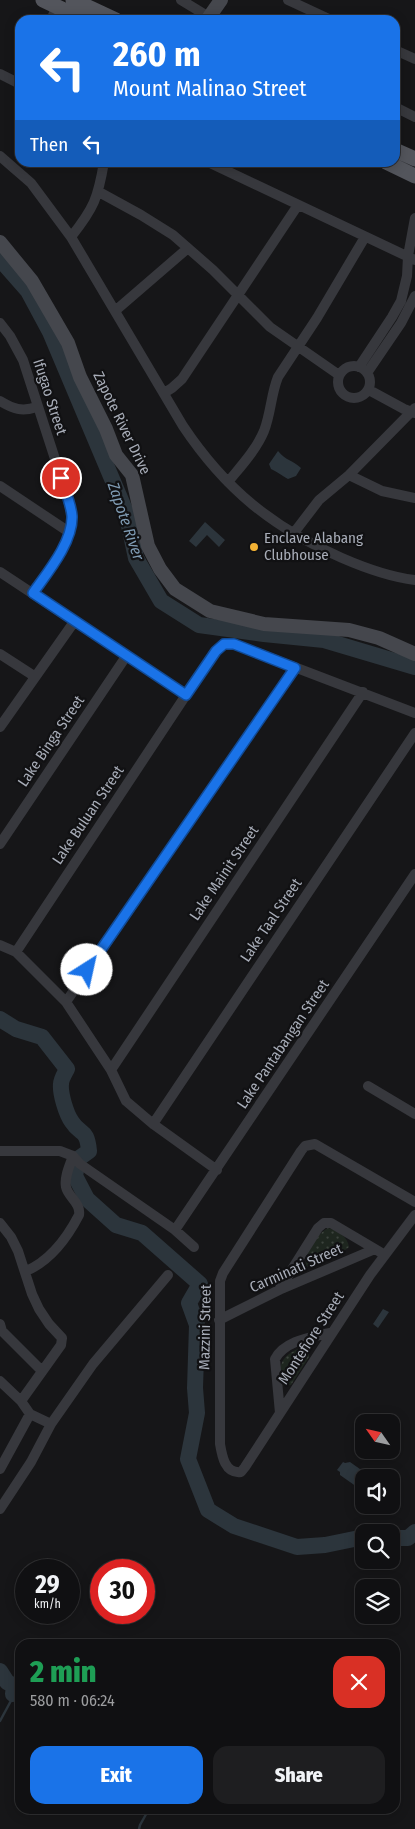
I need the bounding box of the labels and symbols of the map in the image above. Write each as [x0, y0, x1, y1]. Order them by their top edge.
street label: Ifugao Street [29, 357, 71, 437]
street label: Zapote River Drive [89, 369, 155, 477]
pin [40, 457, 82, 499]
water label: Zapote River [103, 479, 148, 563]
place label: Enclave Alabang Clubhouse [264, 529, 363, 564]
marker: Enclave Alabang Clubhouse [248, 541, 260, 553]
street label: Lake Binga Street [14, 692, 88, 790]
street label: Lake Buluan Street [48, 762, 128, 868]
street label: Lake Mainit Street [186, 822, 262, 924]
street label: Lake Taal Street [236, 875, 306, 965]
position arrow [60, 943, 112, 995]
street label: Lake Pantabangan Street [233, 976, 333, 1112]
street label: Carminati Street [247, 1239, 345, 1297]
street label: Mazzini Street [195, 1284, 215, 1370]
street label: Montefiore Street [274, 1288, 348, 1388]
north arrow [355, 1414, 400, 1459]
speed limit sign: 30 [90, 1559, 155, 1624]

